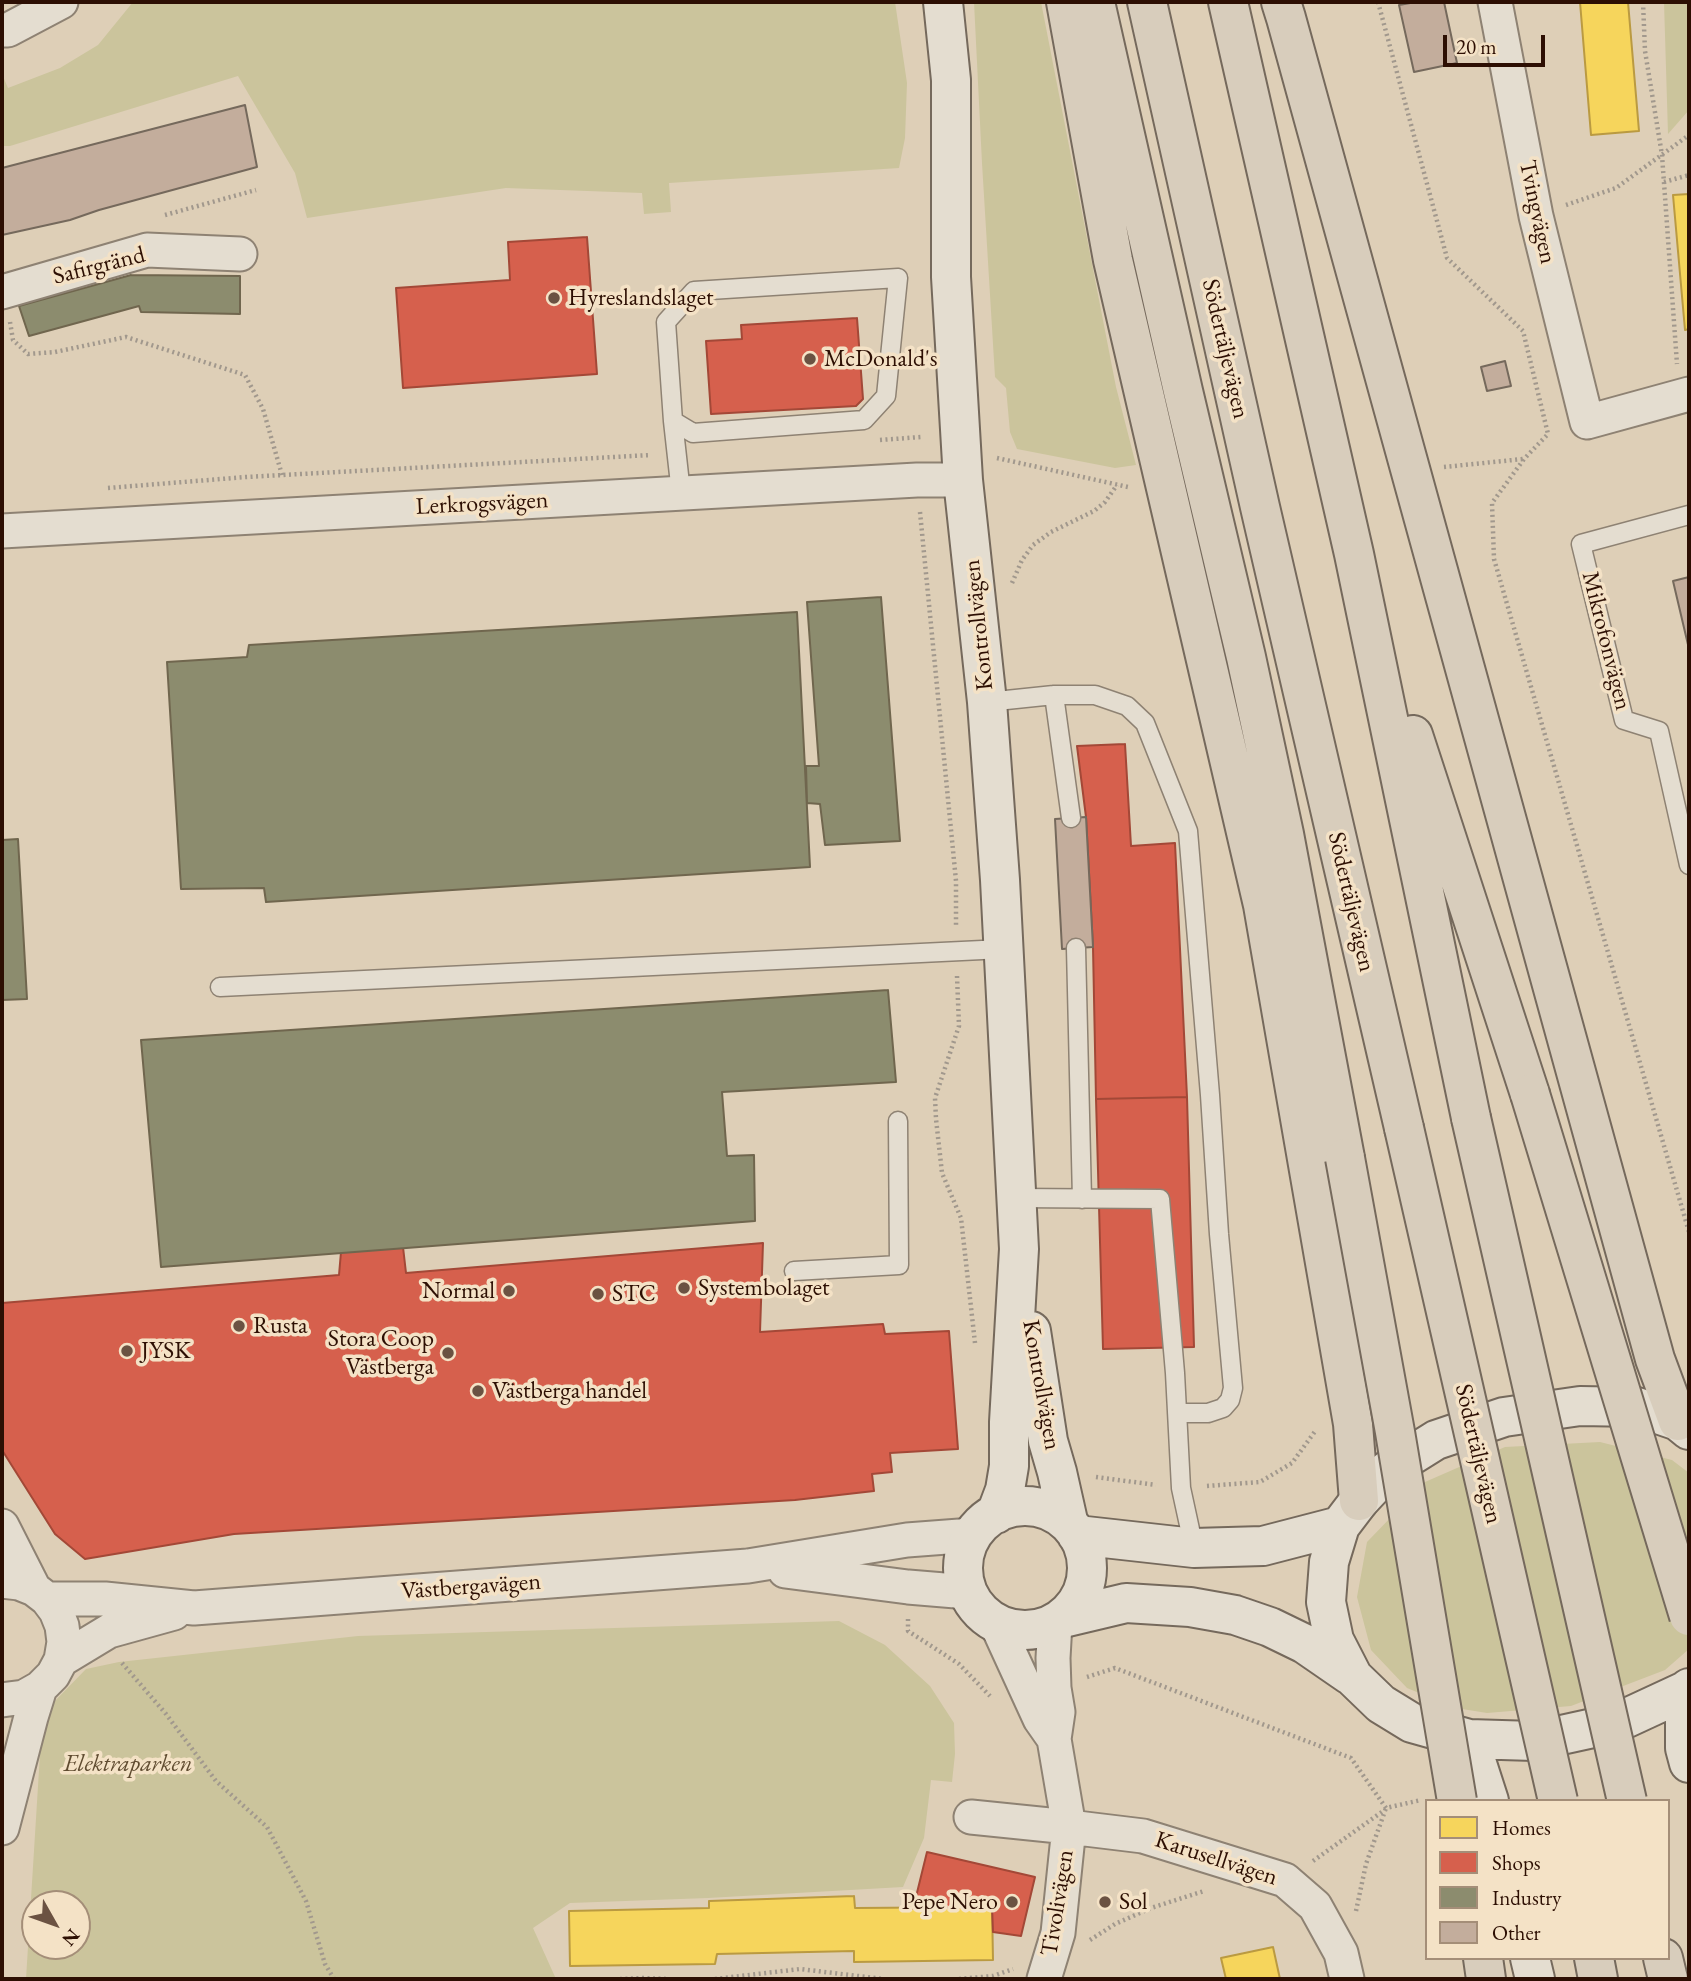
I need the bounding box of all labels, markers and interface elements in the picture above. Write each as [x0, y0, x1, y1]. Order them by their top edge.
scale bar [1446, 21, 1548, 65]
text: 20 m [1456, 33, 1497, 60]
street label: Tvingvägen [1512, 157, 1562, 267]
street label: Safirgränd [50, 241, 148, 291]
street label: Södertäljevägen [1195, 276, 1255, 422]
place label: Hyreslandslaget [568, 284, 714, 312]
marker: Hyreslandslaget [546, 290, 562, 306]
place label: McDonald's [824, 345, 938, 373]
marker: McDonald's [802, 351, 818, 367]
street label: Lerkrogsvägen [415, 486, 549, 522]
street label: Kontrollvägen [958, 558, 1000, 692]
street label: Mikrofonvägen [1575, 569, 1637, 713]
street label: Södertäljevägen [1321, 829, 1381, 975]
place label: Systembolaget [698, 1274, 830, 1302]
place label: Normal [422, 1277, 495, 1305]
place label: STC [612, 1280, 656, 1308]
marker: Systembolaget [676, 1280, 692, 1296]
marker: Normal [501, 1283, 517, 1299]
marker: STC [590, 1286, 606, 1302]
place label: Rusta [253, 1312, 308, 1340]
marker: Rusta [231, 1318, 247, 1334]
street label: Kontrollvägen [1015, 1318, 1067, 1452]
place label: Stora Coop Västberga [328, 1325, 434, 1381]
place label: JYSK [141, 1337, 191, 1365]
marker: JYSK [119, 1343, 135, 1359]
marker: Stora Coop Västberga [440, 1345, 456, 1361]
place label: Västberga handel [492, 1377, 647, 1405]
street label: Södertäljevägen [1448, 1381, 1508, 1527]
marker: Västberga handel [470, 1383, 486, 1399]
street label: Västbergavägen [400, 1568, 542, 1606]
park label: Elektraparken [64, 1750, 192, 1778]
legend [1425, 1799, 1670, 1960]
text: Homes [1492, 1814, 1551, 1841]
street label: Karusellvägen [1151, 1826, 1281, 1892]
street label: Tivolivägen [1035, 1848, 1081, 1958]
text: Shops [1492, 1849, 1541, 1876]
text: Industry [1492, 1884, 1562, 1911]
place label: Pepe Nero [902, 1888, 998, 1916]
place label: Sol [1119, 1888, 1147, 1916]
north arrow [21, 1890, 91, 1960]
marker: Pepe Nero [1004, 1894, 1020, 1910]
marker: Sol [1097, 1894, 1113, 1910]
text: Other [1492, 1919, 1541, 1946]
text: N [56, 1924, 85, 1951]

